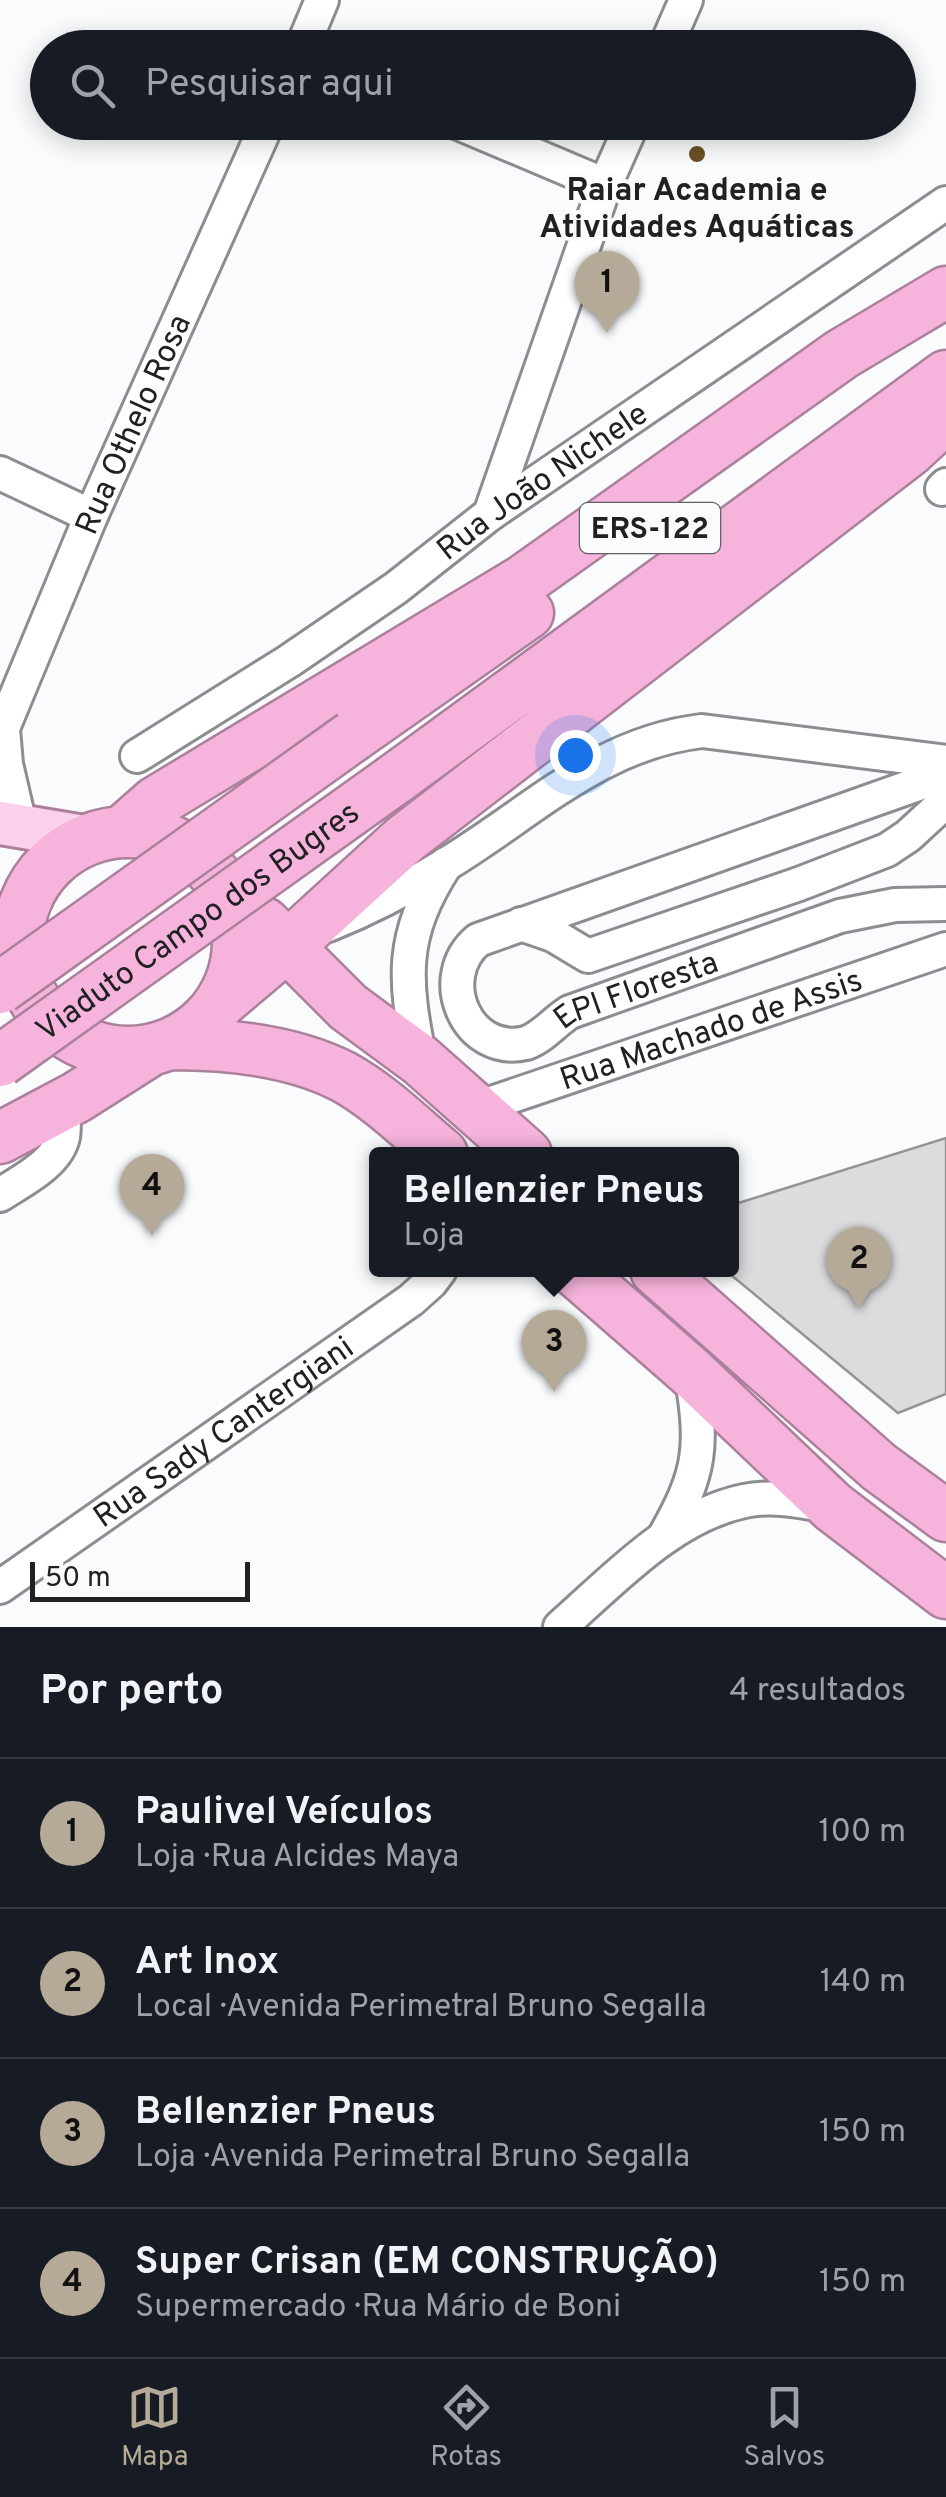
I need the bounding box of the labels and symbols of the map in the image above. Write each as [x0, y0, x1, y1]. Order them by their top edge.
marker: Raiar Academia e Atividades Aquáticas [686, 143, 708, 165]
place label: Raiar Academia e Atividades Aquáticas [540, 172, 854, 249]
pin: 1 [574, 250, 640, 333]
street label: Rua Othelo Rosa [68, 309, 202, 541]
street label: Rua João Nichele [430, 395, 657, 571]
road number: ERS-122 [580, 503, 720, 553]
your location [550, 730, 601, 781]
street label: Viaduto Campo dos Bugres [29, 794, 368, 1052]
street label: EPI Floresta [547, 944, 724, 1040]
street label: Rua Machado de Assis [555, 962, 868, 1101]
pin: 4 [120, 1154, 184, 1236]
pin: 2 [826, 1226, 892, 1309]
pin: 3 [522, 1310, 586, 1392]
street label: Rua Sady Cantergiani [87, 1329, 363, 1538]
scale bar [30, 1557, 250, 1602]

